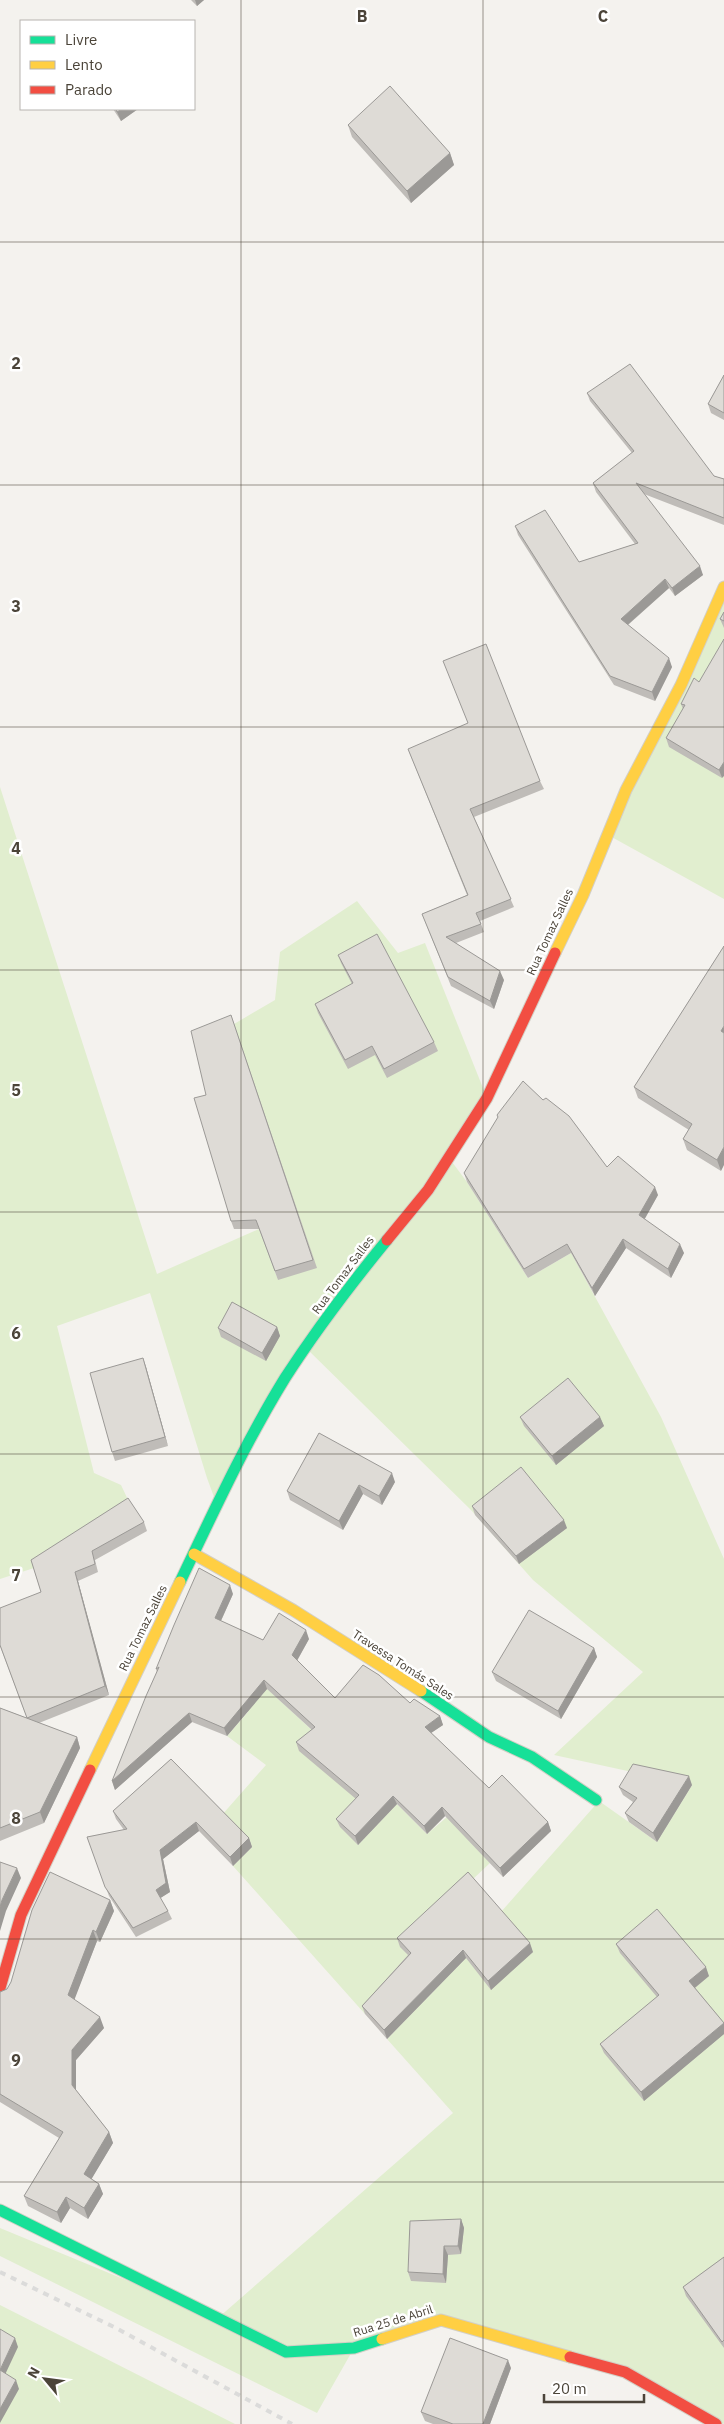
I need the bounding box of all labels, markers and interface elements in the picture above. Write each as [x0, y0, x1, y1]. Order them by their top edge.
text: B [357, 6, 368, 26]
text: C [598, 6, 608, 26]
legend [20, 20, 195, 110]
text: Livre [65, 30, 97, 49]
text: Lento [65, 55, 103, 74]
text: Parado [65, 80, 113, 99]
text: 2 [11, 353, 21, 373]
text: 3 [11, 596, 21, 616]
text: 4 [11, 838, 21, 858]
street label: Rua Tomaz Salles [523, 886, 576, 978]
text: 5 [11, 1080, 21, 1100]
street label: Rua Tomaz Salles [308, 1232, 377, 1317]
text: 6 [11, 1323, 21, 1343]
text: 7 [11, 1565, 21, 1585]
street label: Rua Tomaz Salles [115, 1582, 170, 1673]
street label: Travessa Tomás Sales [350, 1626, 457, 1703]
text: 8 [11, 1808, 21, 1828]
text: 9 [11, 2050, 21, 2070]
street label: Rua 25 de Abril [351, 2301, 435, 2340]
north arrow [20, 2354, 70, 2404]
text: N [23, 2364, 44, 2381]
scale bar [544, 2372, 644, 2404]
text: 20 m [552, 2379, 587, 2398]

